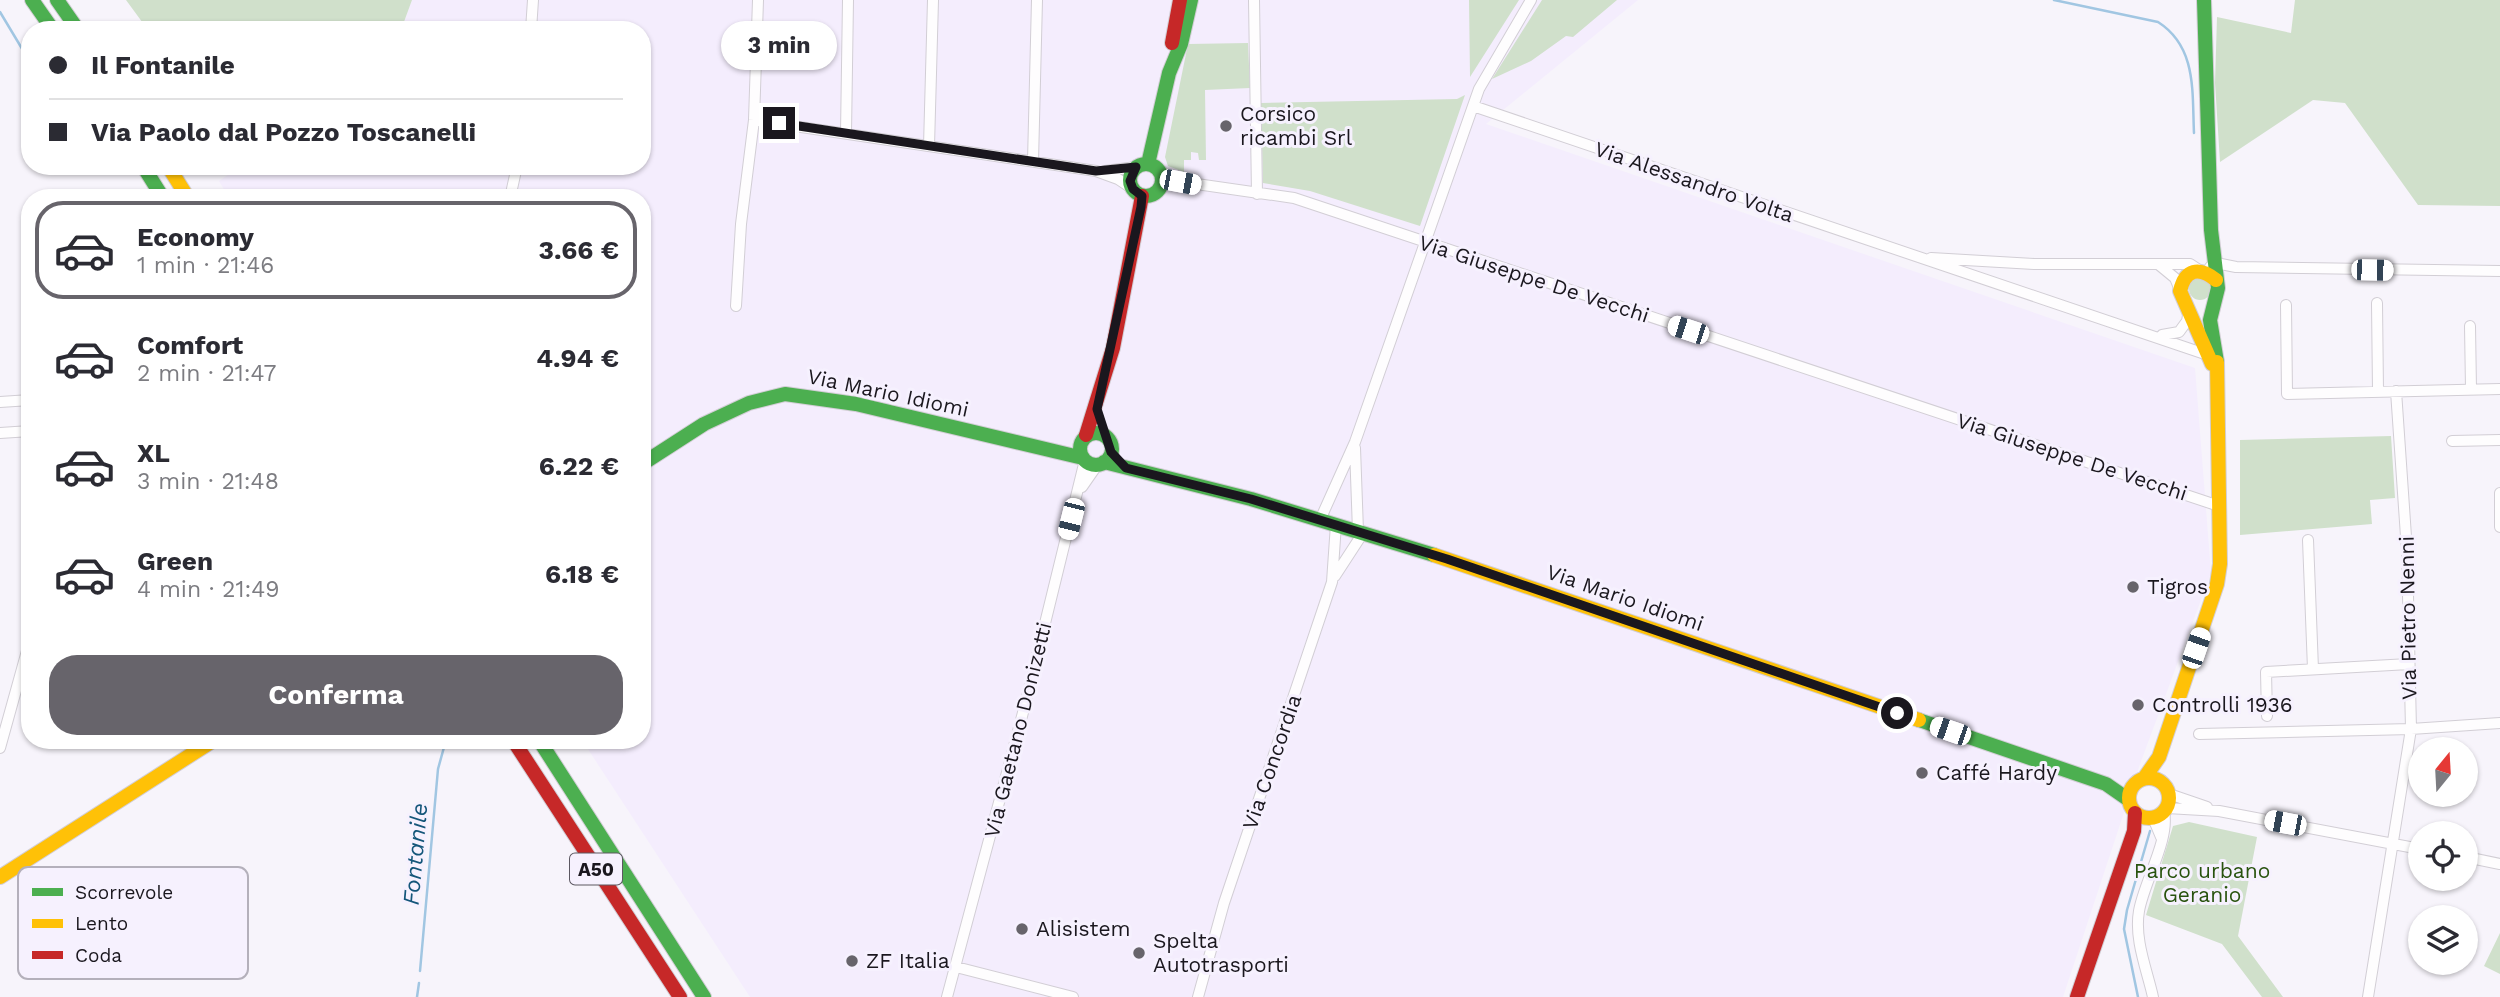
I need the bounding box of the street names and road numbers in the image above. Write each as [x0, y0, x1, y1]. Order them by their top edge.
street label: Via Alessandro Volta [1591, 136, 1797, 227]
street label: Via Giuseppe De Vecchi [1416, 229, 1653, 328]
street label: Via Mario Idiomi [805, 363, 971, 422]
street label: Via Giuseppe De Vecchi [1954, 407, 2191, 506]
street label: Via Pietro Nenni [2394, 536, 2421, 700]
street label: Via Mario Idiomi [1543, 559, 1707, 636]
street label: Via Gaetano Donizetti [979, 620, 1056, 840]
street label: Via Concordia [1237, 691, 1306, 833]
road number: A50 [570, 854, 622, 884]

